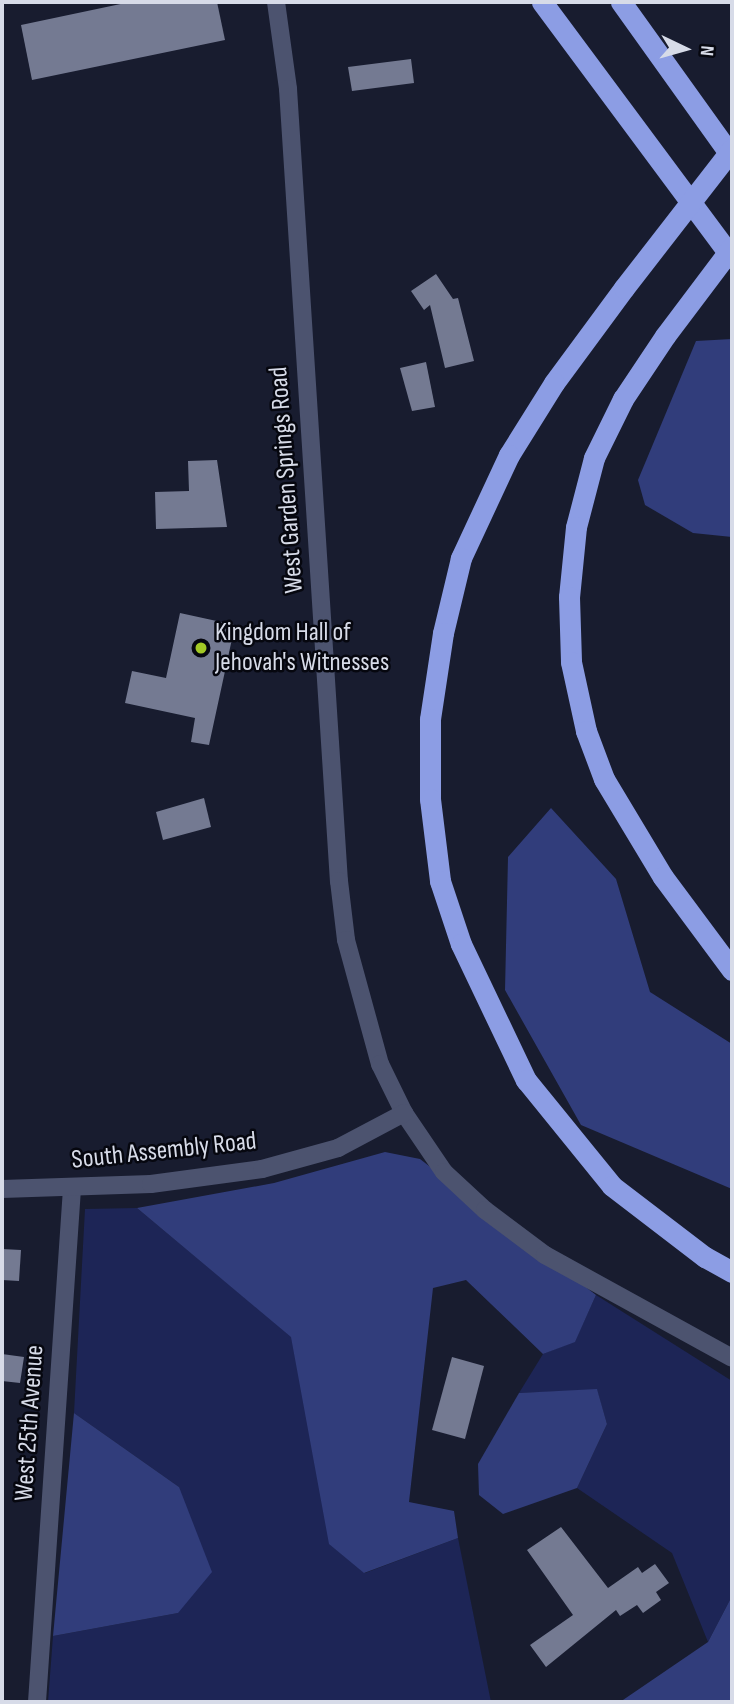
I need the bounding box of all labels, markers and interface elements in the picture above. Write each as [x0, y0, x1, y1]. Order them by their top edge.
north arrow [650, 14, 720, 84]
text: N [695, 45, 718, 57]
street label: West Garden Springs Road [264, 366, 310, 594]
place label: Kingdom Hall of Jehovah's Witnesses [215, 617, 389, 678]
marker: Kingdom Hall of Jehovah's Witnesses [193, 640, 209, 656]
street label: South Assembly Road [70, 1126, 258, 1176]
street label: West 25th Avenue [9, 1344, 51, 1502]

